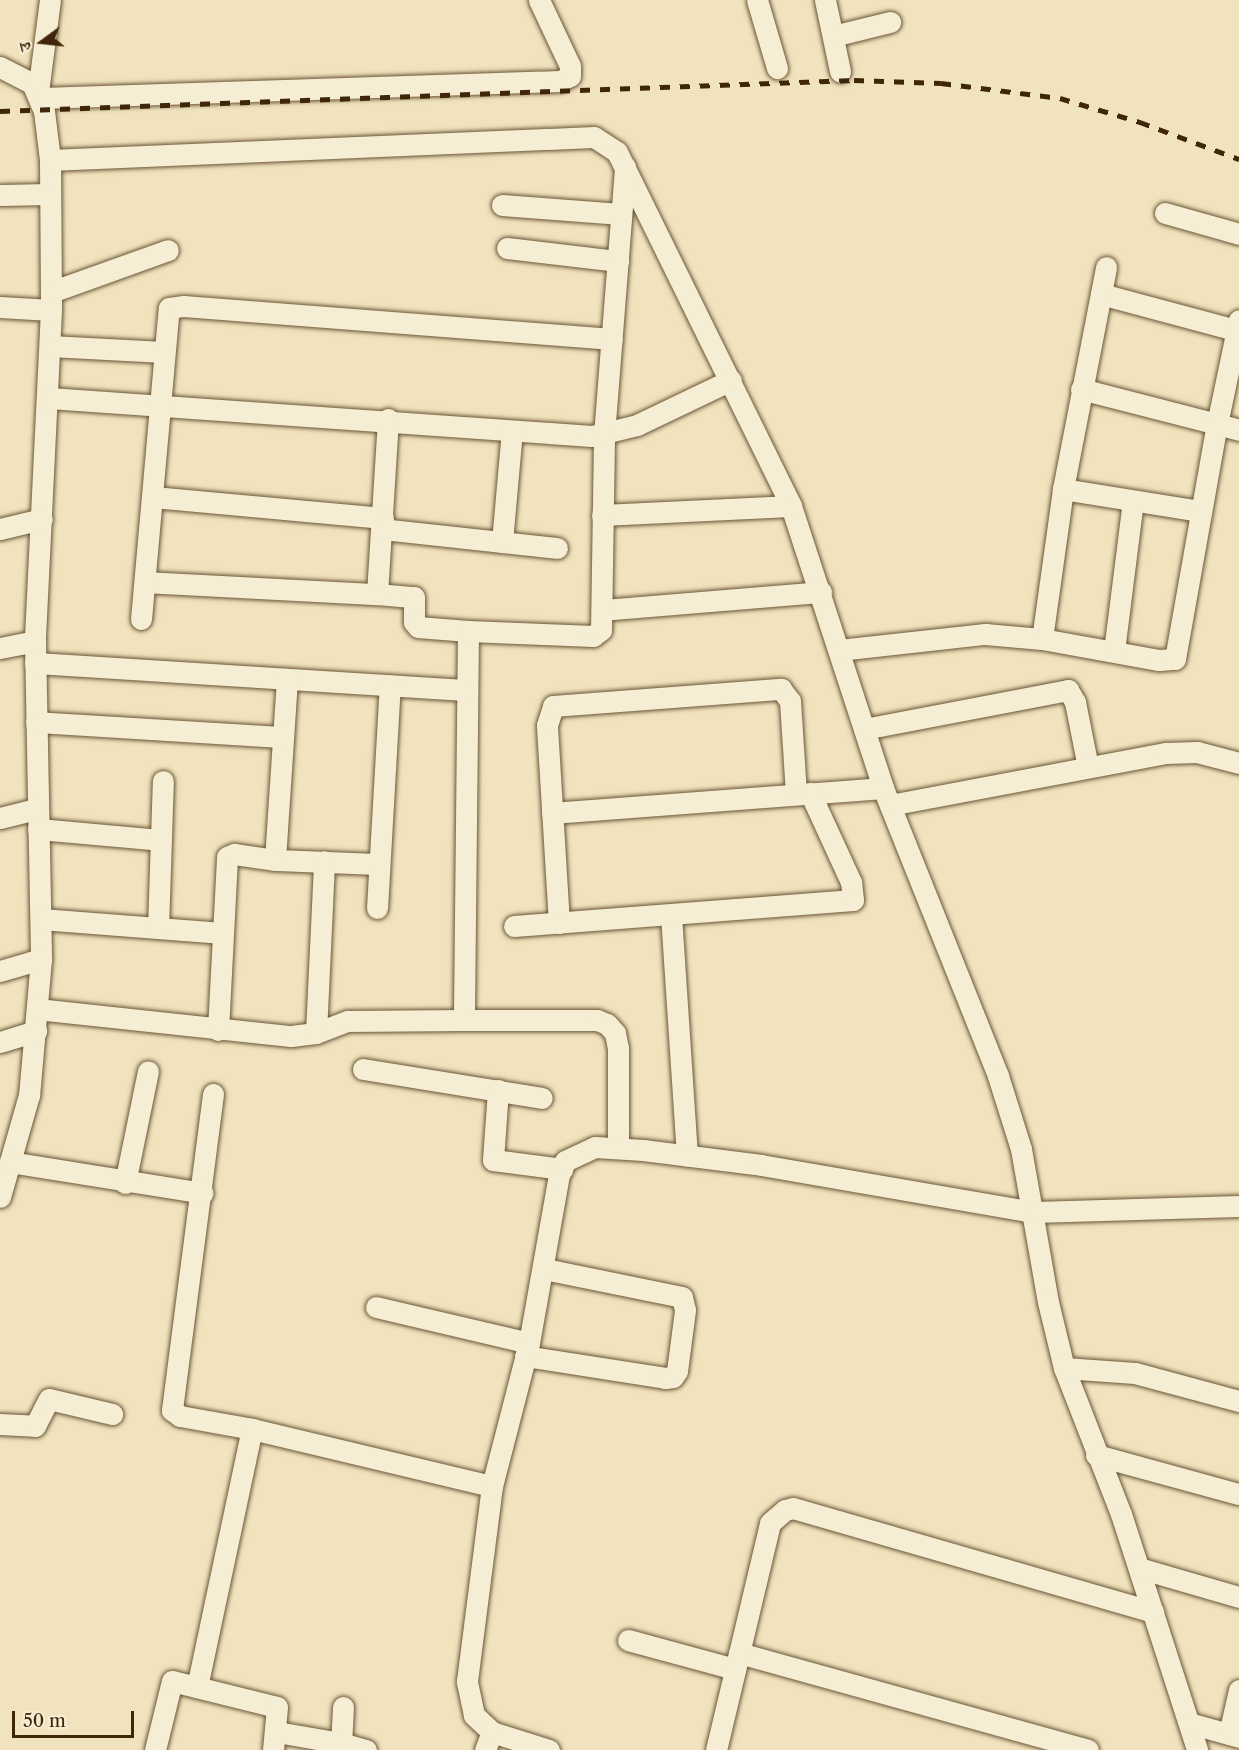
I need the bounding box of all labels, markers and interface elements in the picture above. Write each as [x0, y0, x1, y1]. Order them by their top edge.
north arrow [12, 12, 72, 72]
text: उ [14, 40, 35, 53]
scale bar [15, 1699, 136, 1737]
text: 50 m [23, 1710, 66, 1732]

